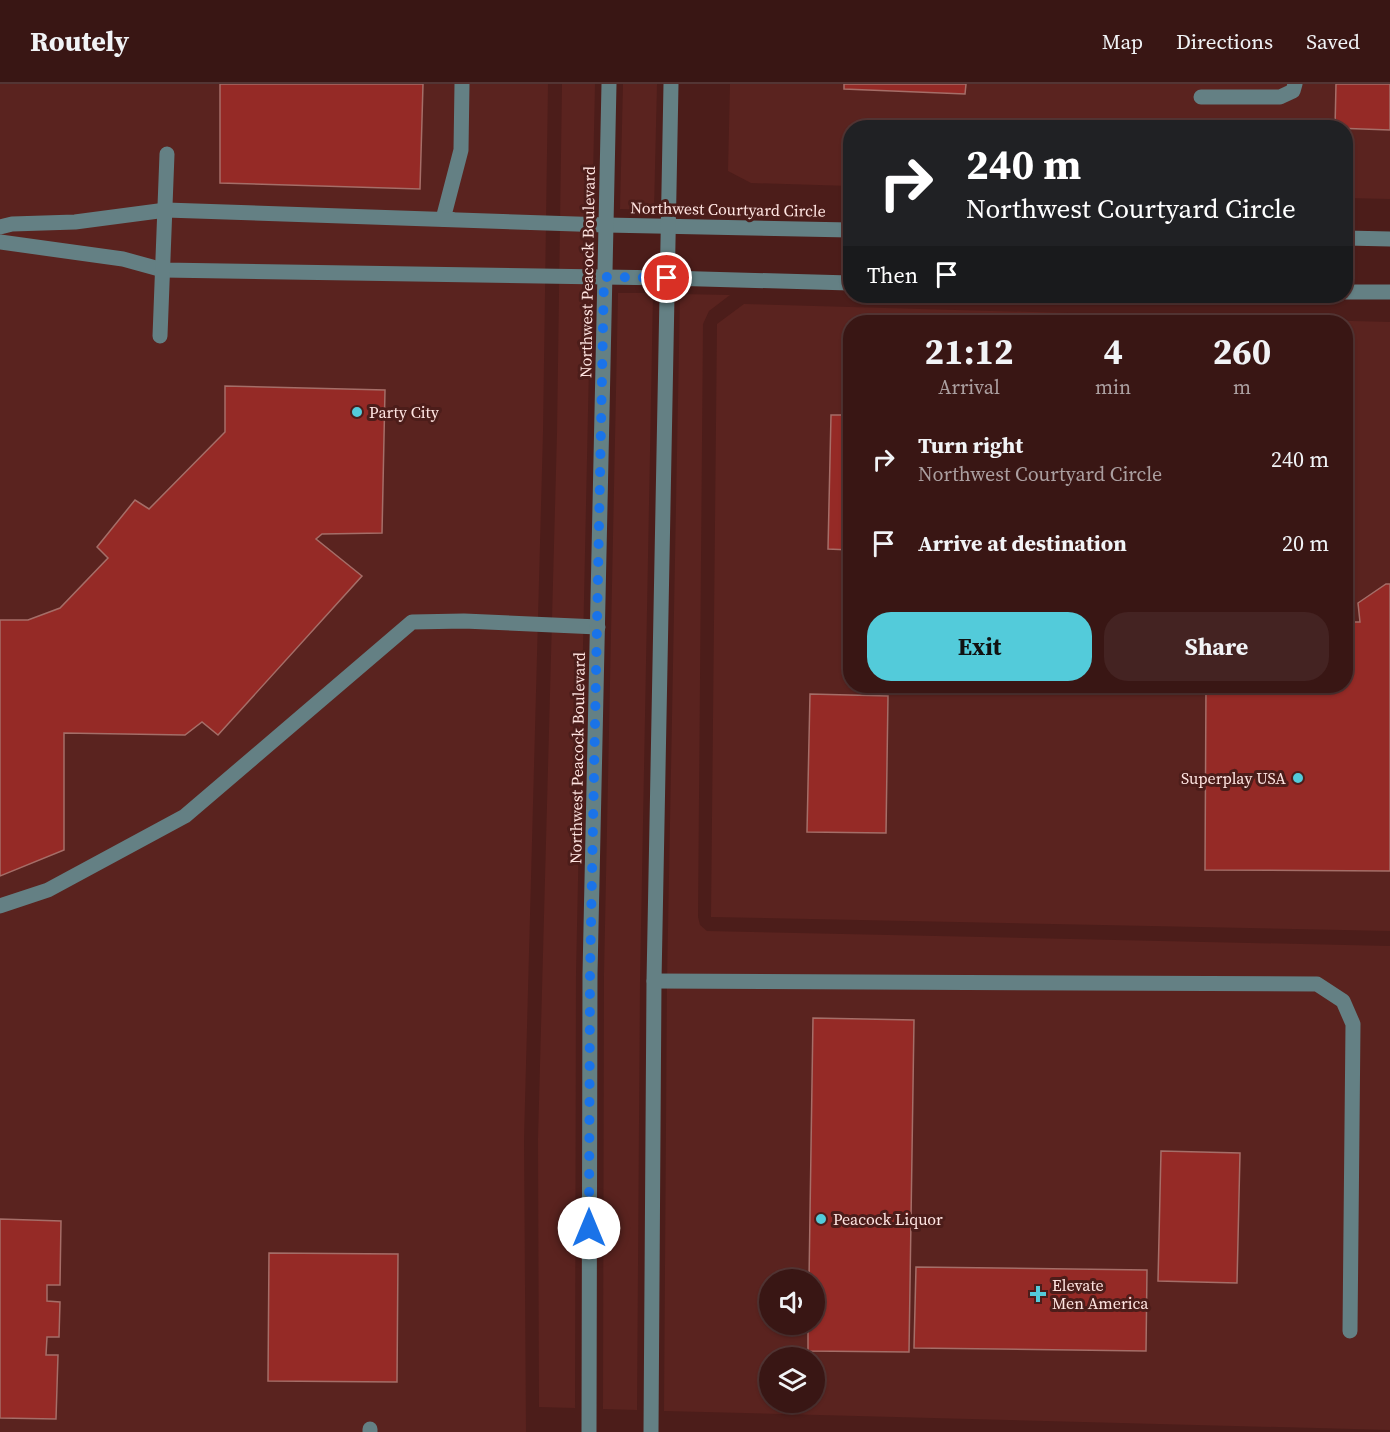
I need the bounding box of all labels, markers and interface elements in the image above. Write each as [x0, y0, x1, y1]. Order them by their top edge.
text: Routely [30, 22, 129, 60]
text: Map [1102, 27, 1143, 56]
text: Directions [1176, 27, 1273, 56]
text: Saved [1306, 27, 1360, 56]
text: 240 m [966, 135, 1081, 193]
icon: right [867, 144, 945, 222]
street label: Northwest Peacock Boulevard [574, 166, 600, 378]
text: Northwest Courtyard Circle [966, 190, 1296, 227]
street label: Northwest Courtyard Circle [630, 196, 826, 222]
pin [641, 252, 692, 303]
icon: arrive [930, 258, 963, 291]
text: Then [867, 260, 918, 290]
icon: arrive [650, 261, 683, 294]
text: 21:12 [925, 327, 1013, 376]
text: 4 [1103, 327, 1123, 376]
text: 260 [1213, 327, 1271, 376]
text: Arrival [938, 373, 1000, 401]
text: min [1095, 373, 1131, 401]
text: m [1233, 373, 1251, 401]
place label: Party City [369, 401, 440, 423]
marker: Party City [350, 405, 364, 419]
text: Turn right [918, 430, 1023, 460]
icon: right [867, 443, 900, 476]
text: 240 m [1271, 444, 1329, 474]
text: Northwest Courtyard Circle [918, 460, 1162, 488]
icon: arrive [867, 527, 900, 560]
text: Arrive at destination [918, 528, 1127, 558]
text: 20 m [1282, 528, 1329, 558]
button: Exit [867, 612, 1092, 681]
button: Share [1104, 612, 1329, 681]
street label: Northwest Peacock Boulevard [564, 652, 590, 864]
place label: Superplay USA [1181, 767, 1286, 789]
marker: Superplay USA [1291, 771, 1305, 785]
position arrow [557, 1196, 621, 1260]
place label: Peacock Liquor [833, 1208, 943, 1230]
marker: Peacock Liquor [814, 1212, 828, 1226]
map controls [759, 1269, 825, 1413]
button: sound [759, 1269, 825, 1335]
place label: Elevate Men America [1052, 1274, 1149, 1314]
marker: Elevate Men America [1029, 1285, 1047, 1303]
button: layers [759, 1347, 825, 1413]

